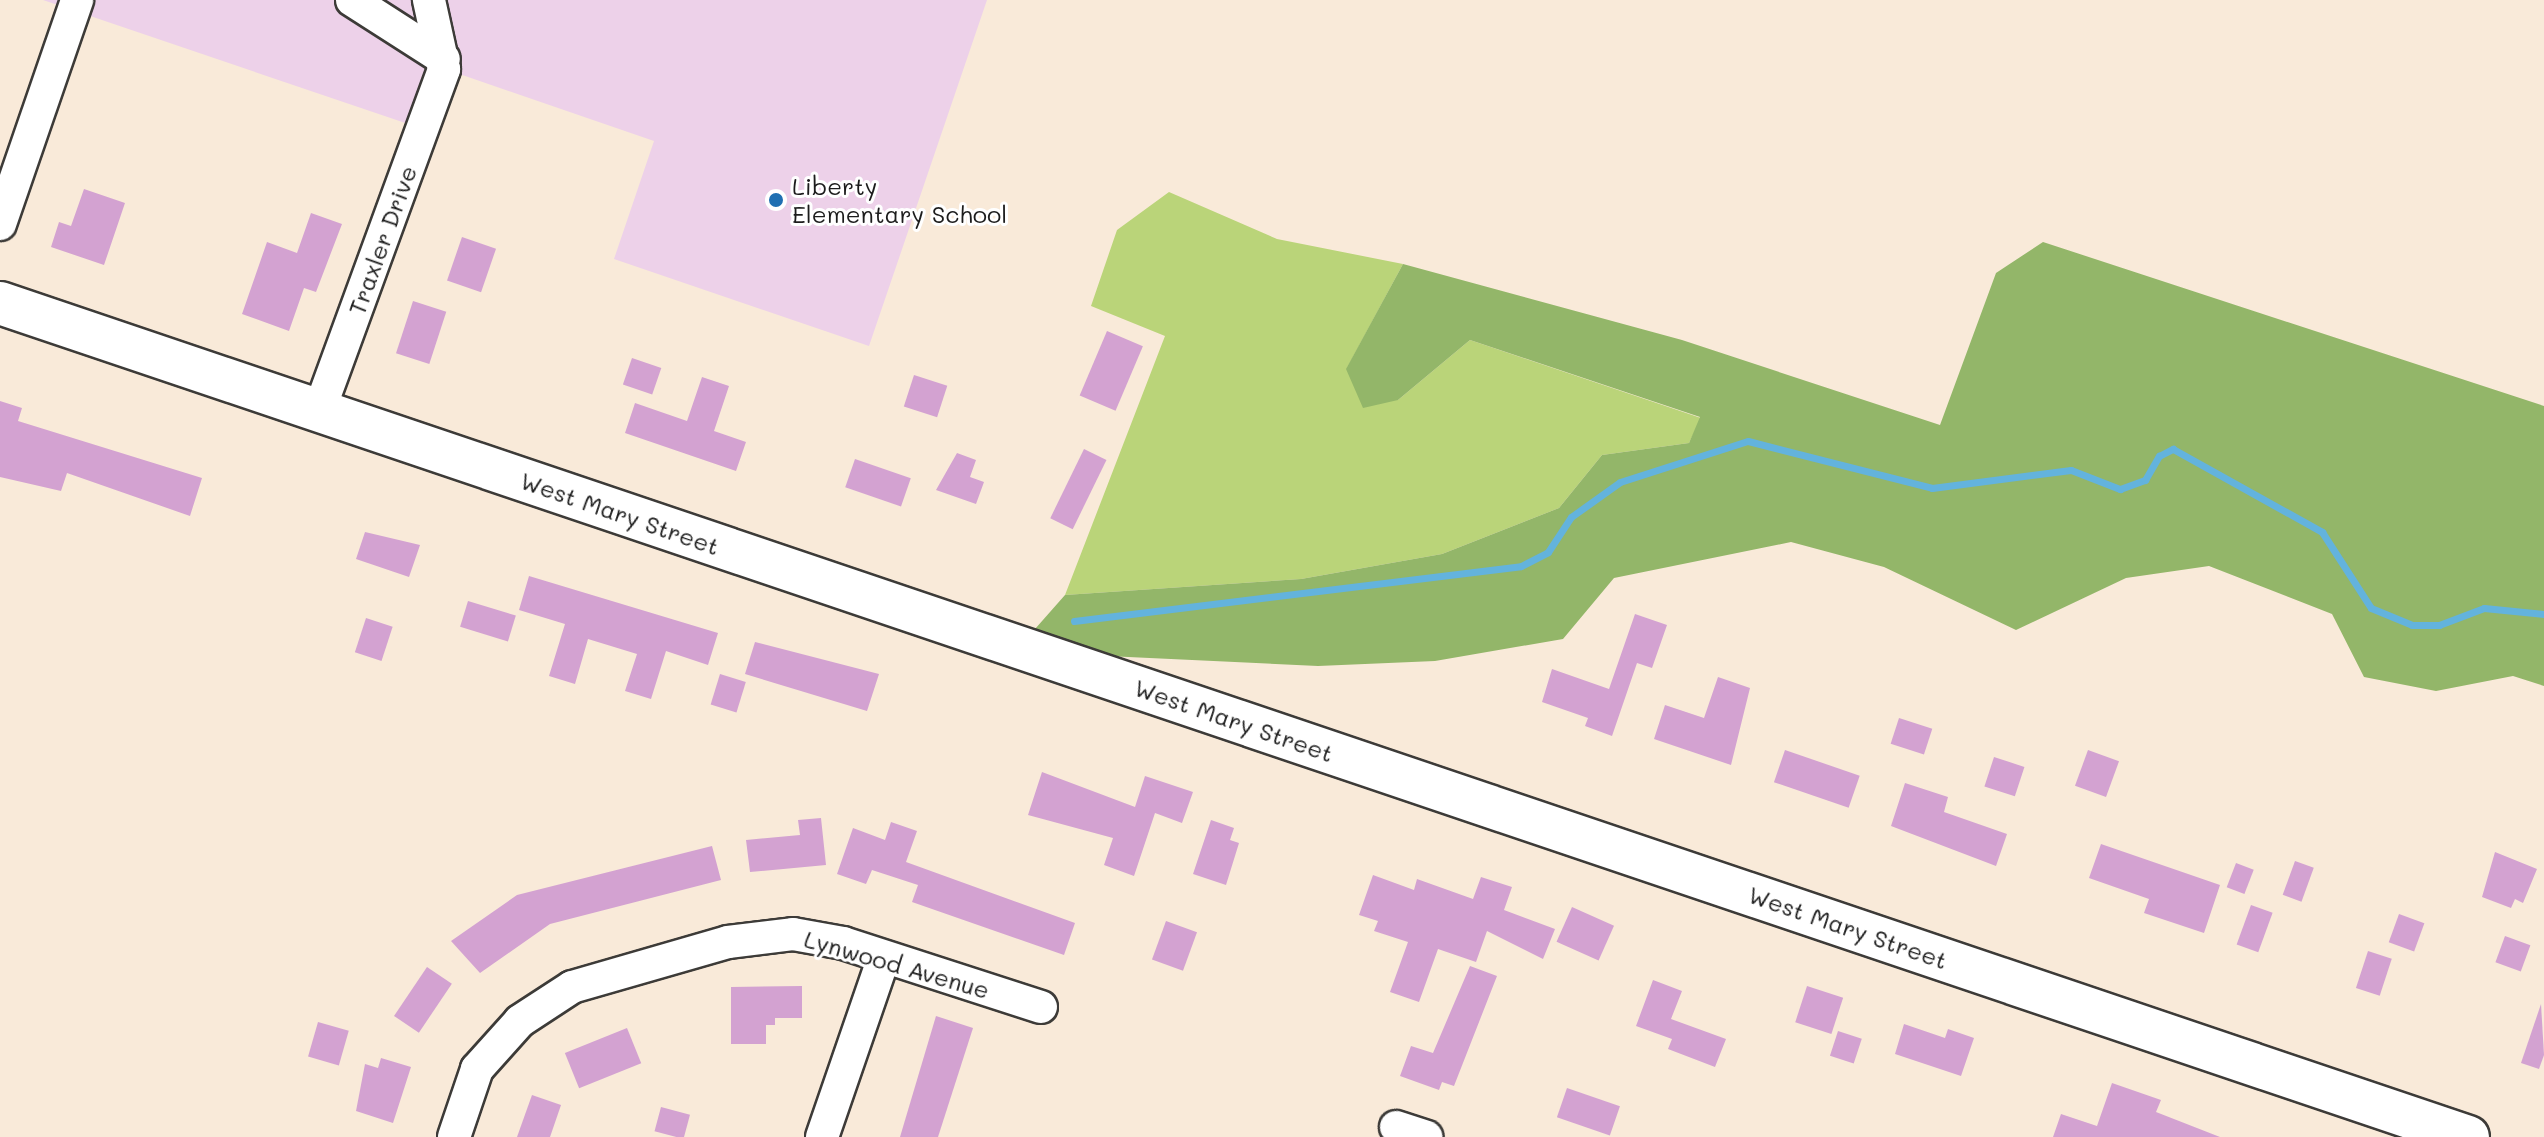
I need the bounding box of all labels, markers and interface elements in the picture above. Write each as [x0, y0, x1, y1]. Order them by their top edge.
street label: Traxler Drive [342, 161, 422, 319]
place label: Liberty Elementary School [792, 172, 1007, 228]
marker: Liberty Elementary School [767, 191, 785, 209]
street label: West Mary Street [517, 465, 723, 561]
street label: West Mary Street [1131, 672, 1337, 768]
street label: West Mary Street [1745, 879, 1951, 975]
street label: Lynwood Avenue [801, 924, 993, 1004]

